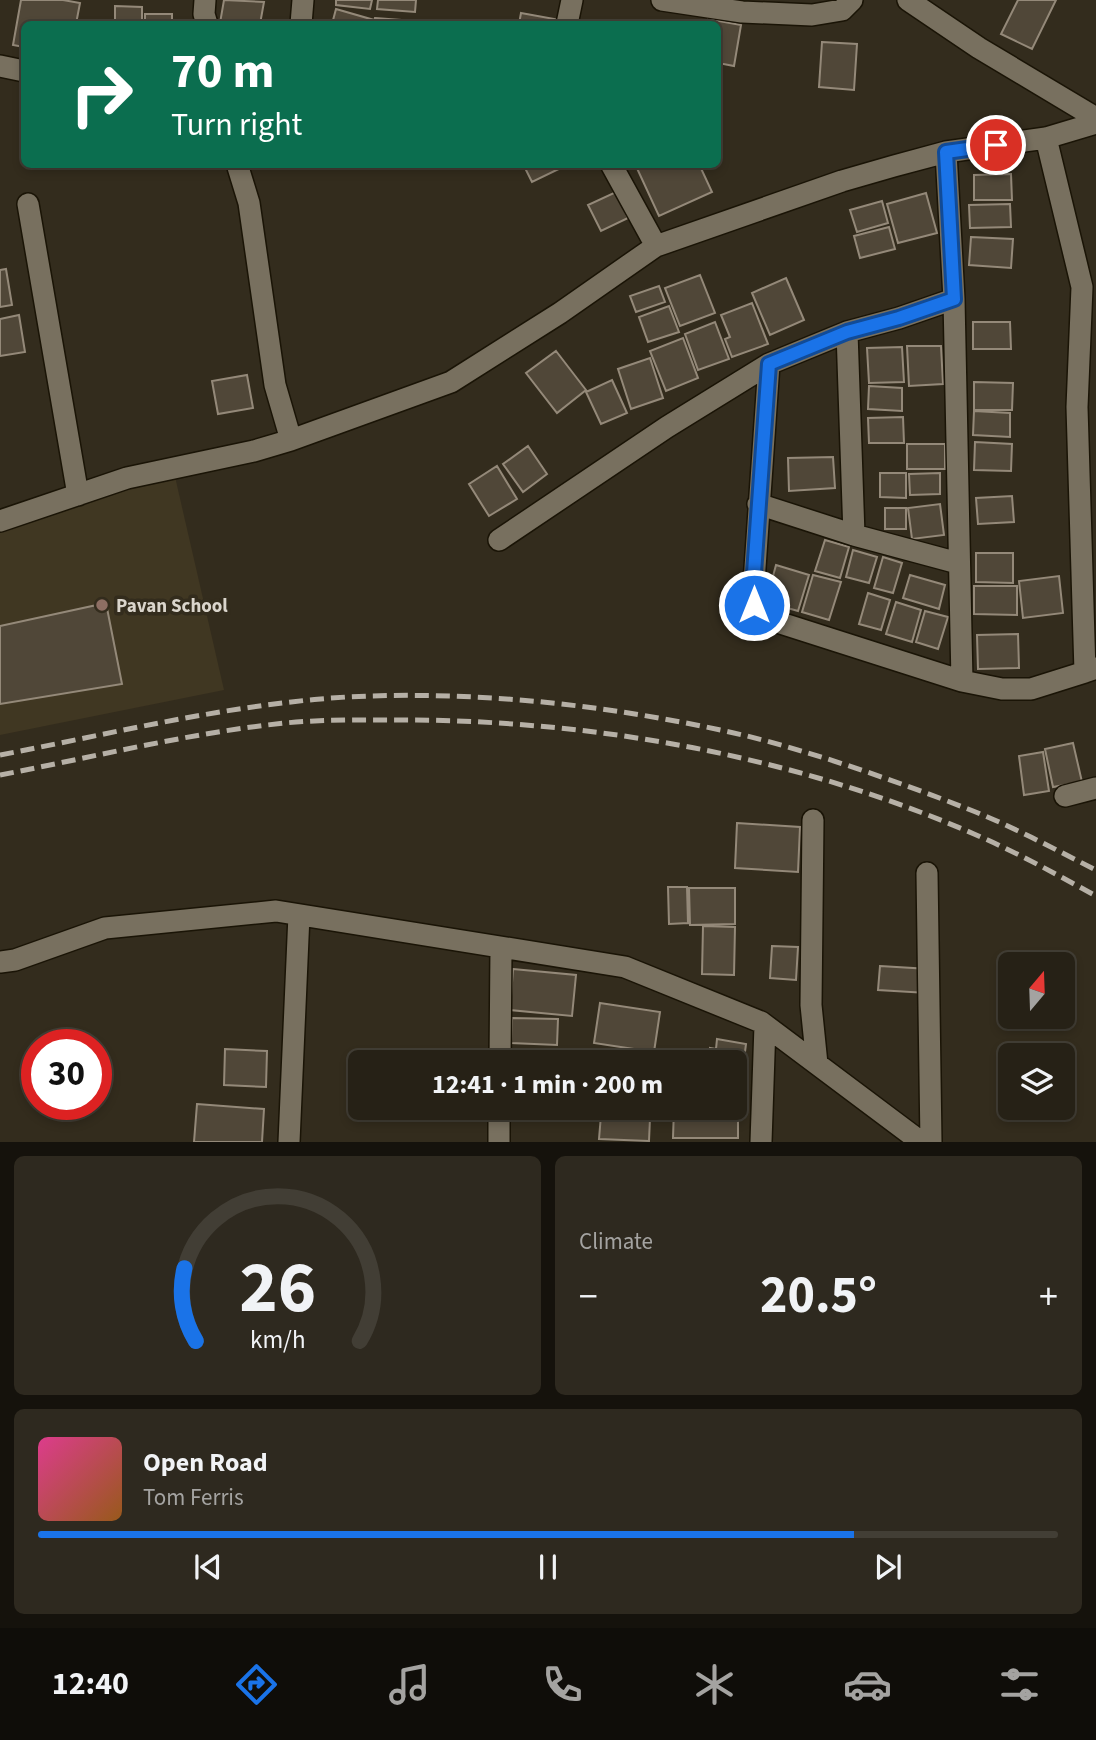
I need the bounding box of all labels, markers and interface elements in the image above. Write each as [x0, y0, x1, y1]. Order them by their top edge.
text: 70 m [171, 37, 275, 107]
icon: right [56, 49, 147, 140]
text: Turn right [171, 102, 302, 148]
pin [966, 115, 1026, 175]
icon: arrive [977, 126, 1015, 164]
position arrow [717, 568, 791, 642]
place label: Pavan School [116, 593, 228, 620]
marker: Pavan School [94, 597, 110, 613]
north arrow [998, 952, 1074, 1029]
map controls [998, 952, 1075, 1120]
speed limit sign: 30 [21, 1029, 112, 1120]
button: layers [998, 1043, 1075, 1120]
text: 12:41 · 1 min · 200 m [432, 1066, 663, 1103]
text: Climate [579, 1225, 653, 1258]
text: 26 [239, 1237, 316, 1341]
text: 20.5° [760, 1259, 877, 1333]
text: − [579, 1270, 598, 1324]
text: + [1039, 1270, 1058, 1324]
text: km/h [250, 1322, 305, 1358]
text: Open Road [143, 1444, 268, 1481]
text: Tom Ferris [143, 1481, 244, 1514]
icon: previous [189, 1548, 227, 1586]
icon: pause [529, 1548, 567, 1586]
icon: next [869, 1548, 907, 1586]
icon: directions [232, 1660, 281, 1709]
icon: music [385, 1660, 434, 1709]
icon: phone [538, 1660, 587, 1709]
icon: climate [690, 1660, 739, 1709]
icon: car [843, 1660, 892, 1709]
icon: filters [995, 1660, 1044, 1709]
text: 12:40 [52, 1661, 129, 1707]

